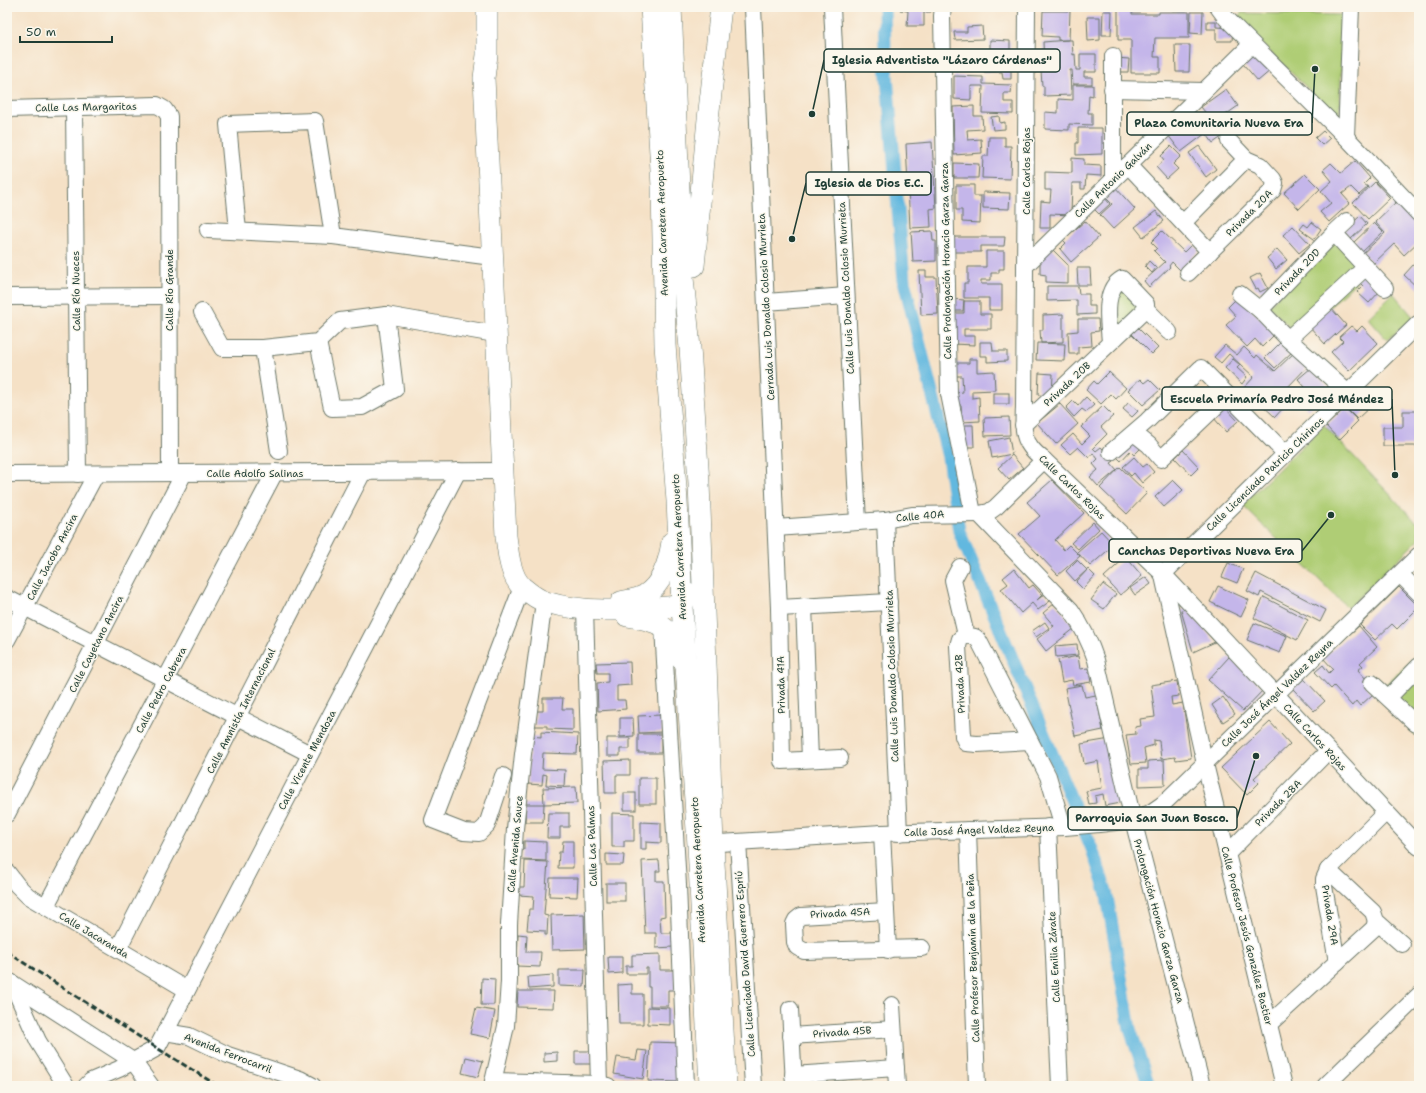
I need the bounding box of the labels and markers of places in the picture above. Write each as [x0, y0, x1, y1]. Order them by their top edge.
callout: Iglesia Adventista "Lázaro Cárdenas" [824, 49, 1060, 72]
callout: Plaza Comunitaria Nueva Era [1127, 112, 1312, 135]
callout: Iglesia de Dios E.C. [806, 172, 931, 195]
callout: Escuela Primaría Pedro José Méndez [1162, 387, 1392, 410]
callout: Canchas Deportivas Nueva Era [1109, 539, 1302, 562]
callout: Parroquia San Juan Bosco. [1068, 807, 1237, 830]

